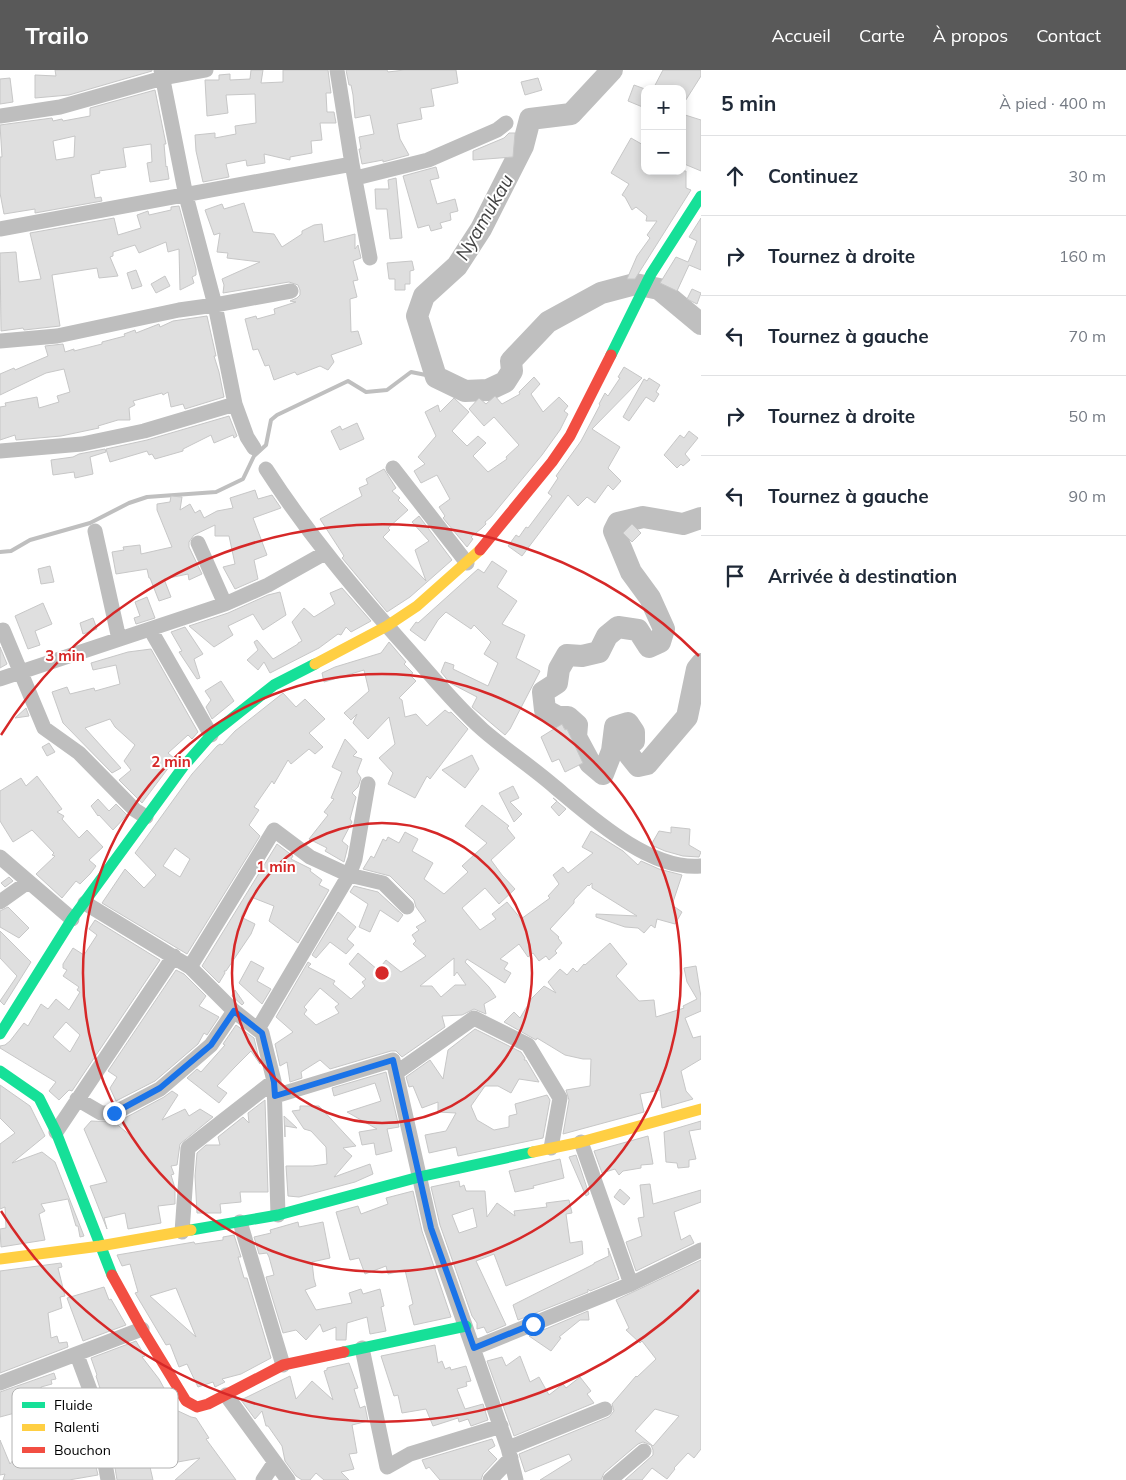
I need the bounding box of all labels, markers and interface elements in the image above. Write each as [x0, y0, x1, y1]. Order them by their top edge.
text: Trailo [25, 20, 89, 50]
text: Accueil [771, 24, 831, 47]
text: Carte [859, 24, 905, 47]
text: À propos [933, 24, 1008, 47]
text: Contact [1036, 24, 1101, 47]
map controls [641, 85, 686, 175]
button: + [641, 85, 686, 130]
text: 5 min [721, 90, 776, 116]
text: À pied · 400 m [999, 93, 1106, 113]
button: − [641, 130, 686, 175]
icon: ahead [721, 162, 749, 190]
text: Continuez [768, 164, 858, 188]
text: 30 m [1069, 166, 1106, 186]
water label: Nyamukau [450, 170, 518, 264]
icon: right [721, 242, 749, 270]
text: Tournez à droite [768, 244, 915, 268]
text: 160 m [1059, 246, 1106, 266]
icon: left [721, 322, 749, 350]
text: Tournez à gauche [768, 324, 929, 348]
text: 70 m [1069, 326, 1106, 346]
icon: right [721, 402, 749, 430]
text: Tournez à droite [768, 404, 915, 428]
text: 50 m [1069, 406, 1106, 426]
icon: left [721, 482, 749, 510]
text: Tournez à gauche [768, 484, 929, 508]
text: 90 m [1069, 486, 1106, 506]
icon: arrive [721, 562, 749, 590]
text: Arrivée à destination [768, 564, 957, 588]
text: 3 min [45, 646, 85, 665]
text: 2 min [151, 752, 191, 771]
text: 1 min [256, 857, 296, 876]
centre of rings [373, 964, 391, 982]
route end [103, 1102, 126, 1125]
route start [522, 1313, 545, 1336]
legend [12, 1388, 178, 1468]
text: Fluide [54, 1396, 93, 1414]
text: Ralenti [54, 1418, 99, 1436]
text: Bouchon [54, 1441, 111, 1459]

